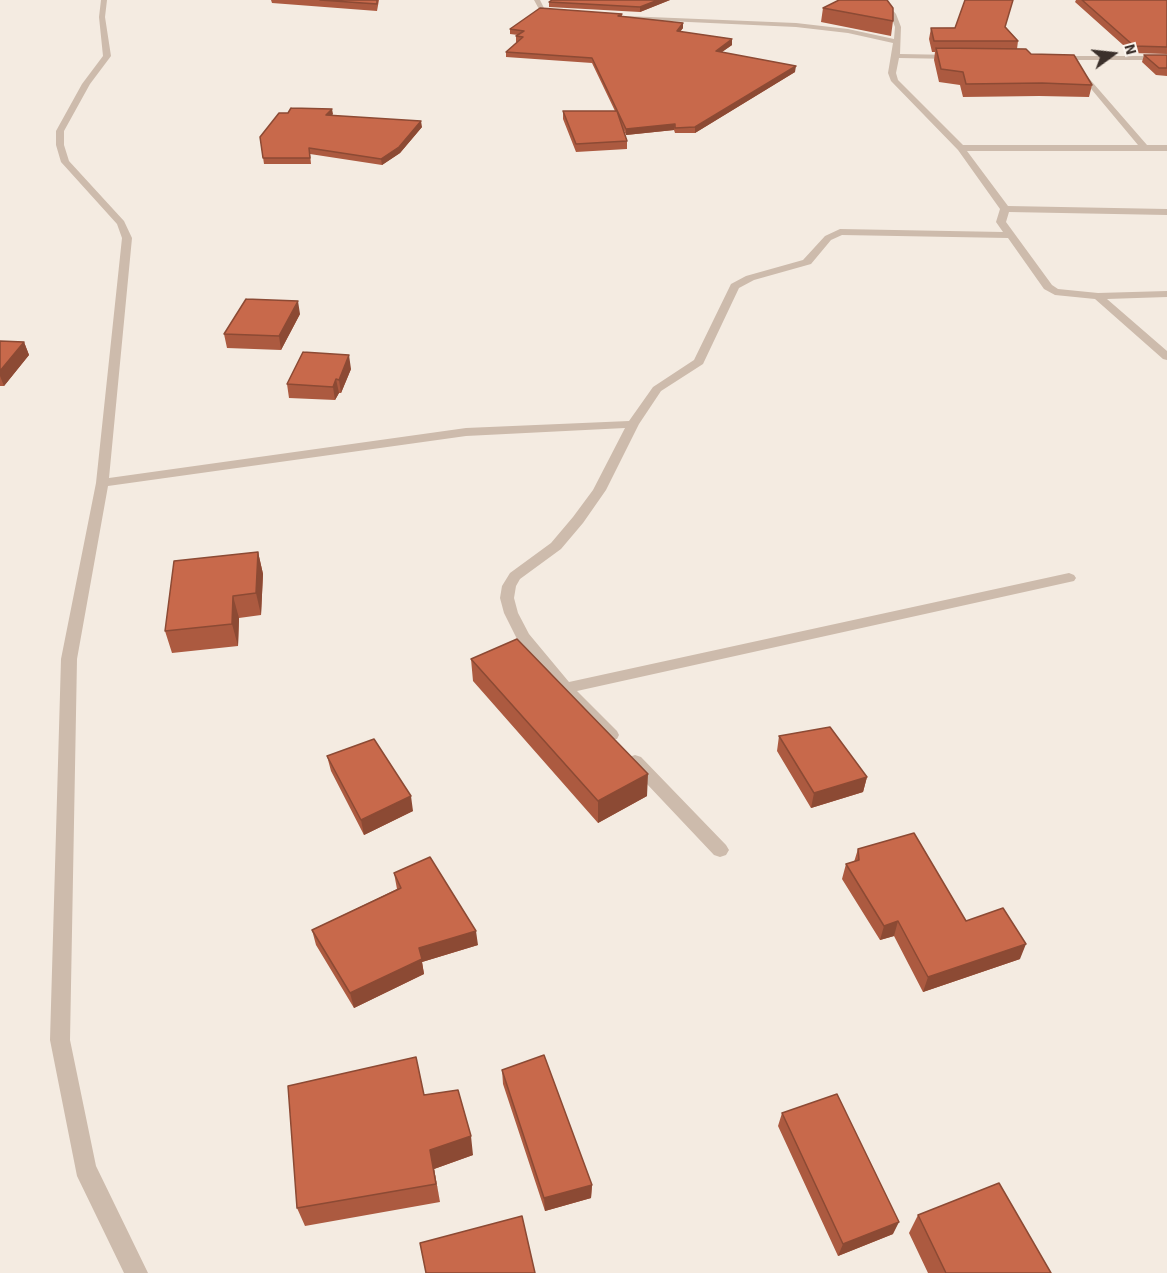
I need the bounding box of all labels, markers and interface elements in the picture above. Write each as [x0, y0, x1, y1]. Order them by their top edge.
north arrow [1083, 24, 1143, 84]
text: N [1118, 41, 1142, 57]

